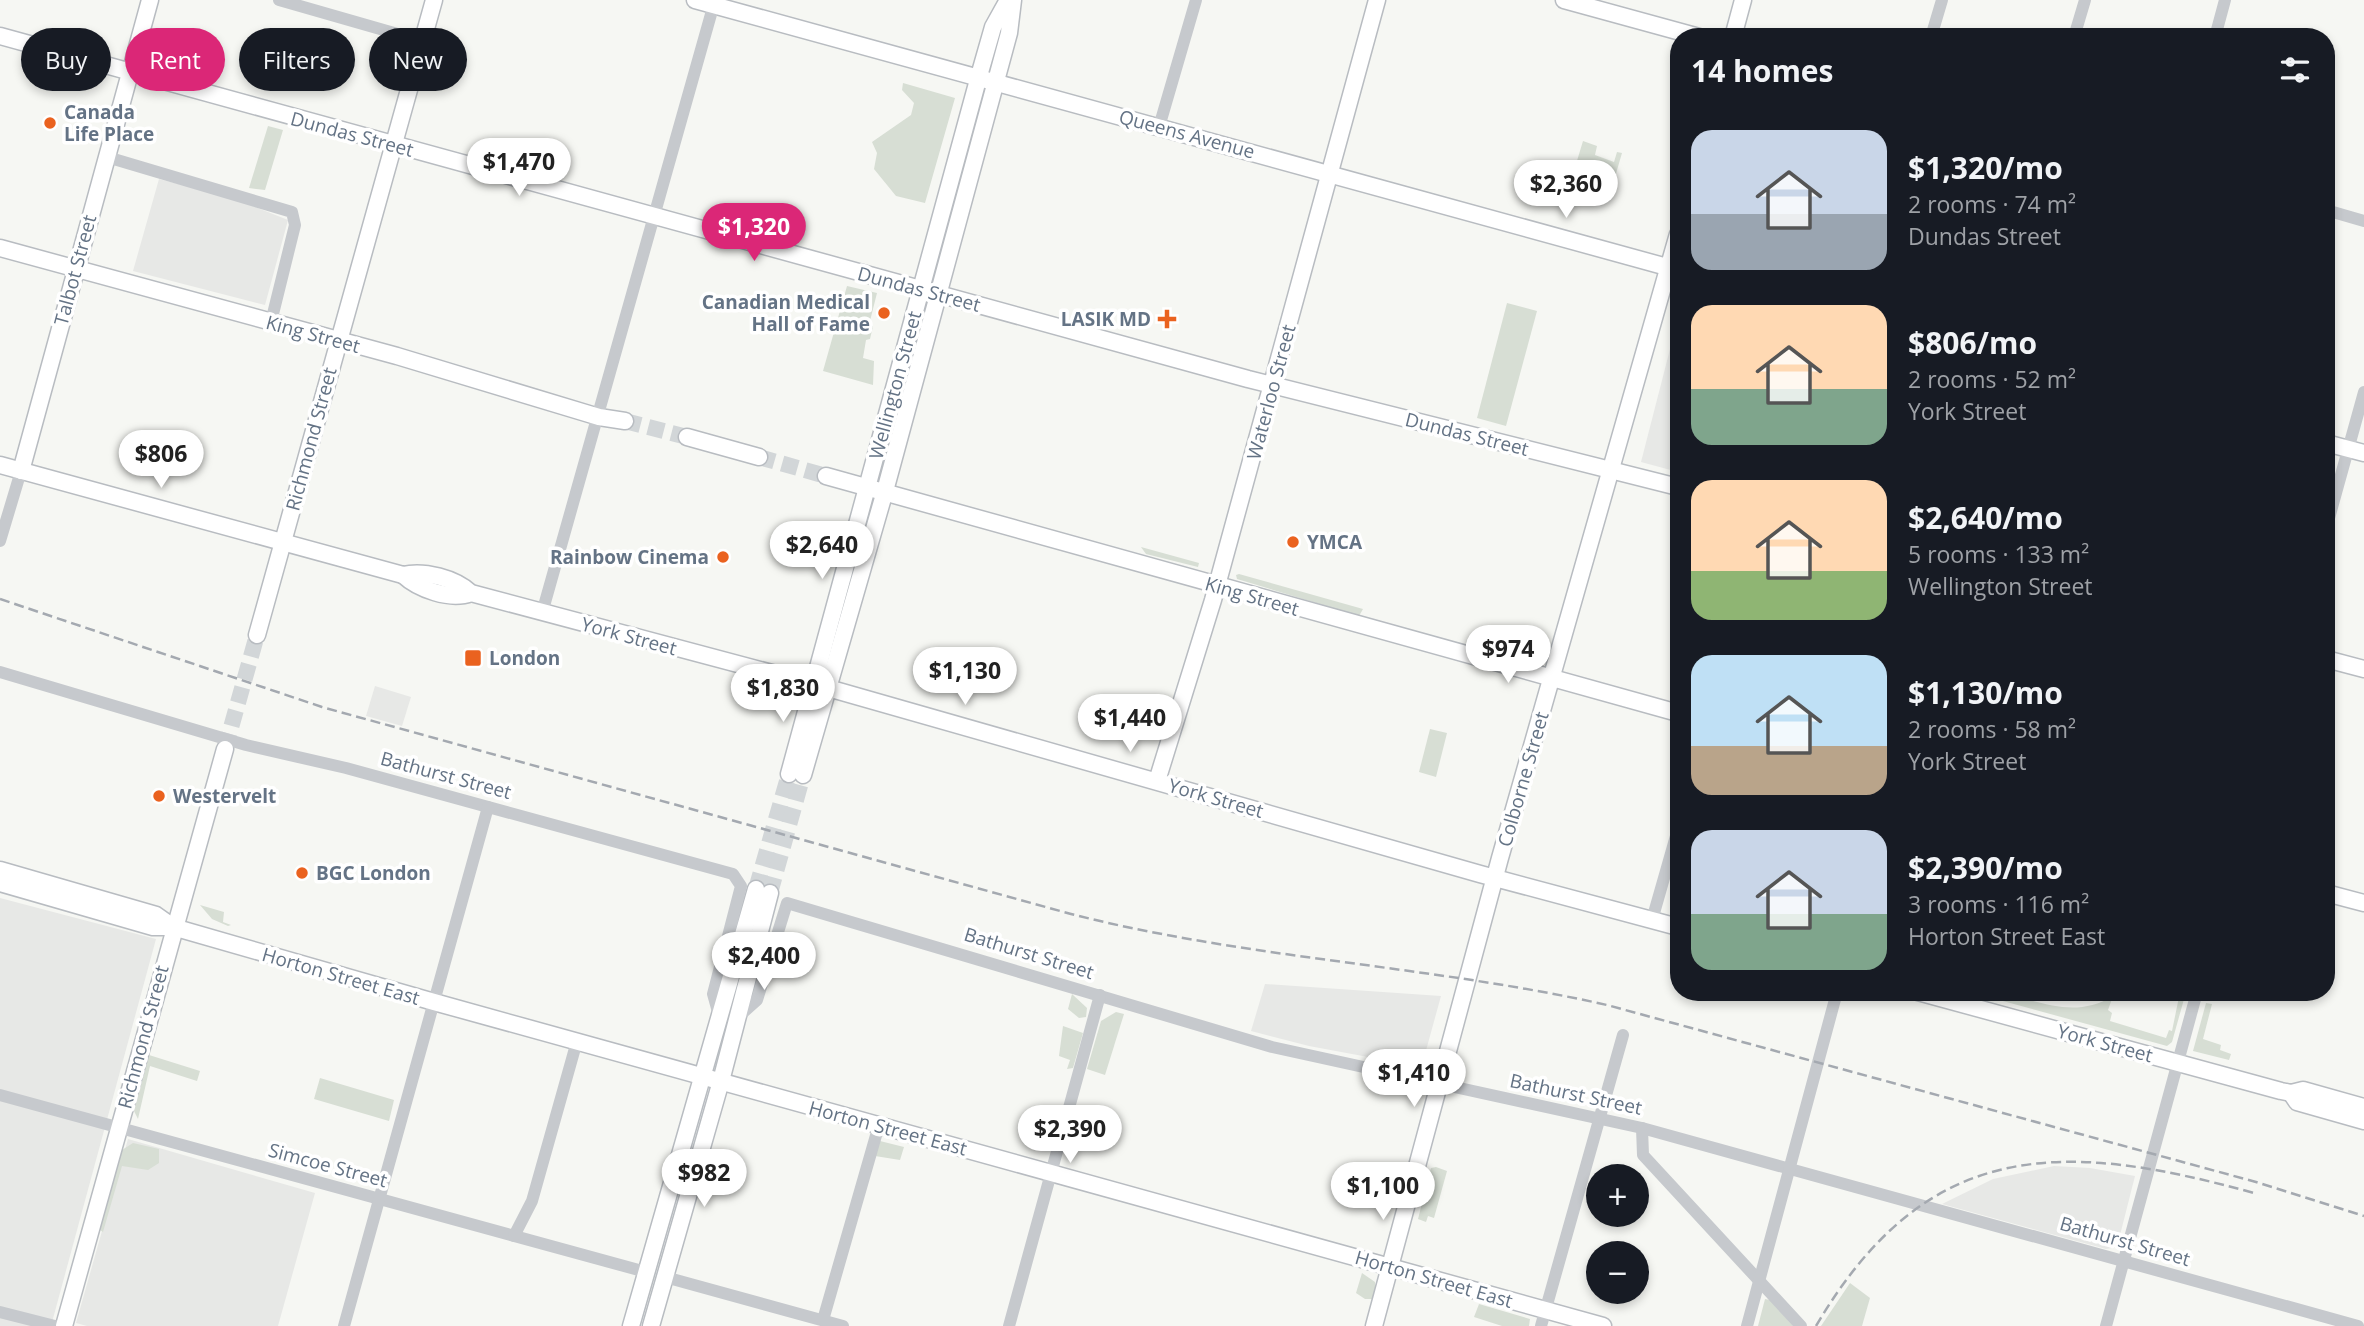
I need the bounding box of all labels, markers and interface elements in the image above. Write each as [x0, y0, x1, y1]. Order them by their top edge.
chip: Buy [21, 28, 111, 91]
chip: Rent [125, 28, 225, 91]
chip: Filters [239, 28, 355, 91]
chip: New [369, 28, 467, 91]
text: 14 homes [1691, 50, 1834, 91]
icon: filters [2276, 51, 2314, 89]
place label: Canada Life Place [64, 99, 154, 147]
street label: Queens Avenue [1116, 103, 1258, 165]
street label: Dundas Street [288, 105, 417, 163]
marker: Canada Life Place [42, 115, 58, 131]
pin: $1,470 [462, 138, 576, 198]
text: $1,470 [483, 145, 555, 177]
text: $1,320/mo [1908, 147, 2063, 188]
icon: home [1747, 158, 1831, 242]
pin: $2,360 [1509, 160, 1623, 220]
text: $2,360 [1530, 167, 1602, 199]
text: 2 rooms · 74 m² [1908, 188, 2076, 220]
pin: $1,320 [697, 204, 811, 263]
text: $1,320 [718, 210, 790, 242]
street label: Talbot Street [48, 212, 102, 328]
text: Dundas Street [1908, 220, 2061, 252]
street label: Dundas Street [855, 260, 984, 318]
place label: Canadian Medical Hall of Fame [702, 289, 870, 337]
marker: Canadian Medical Hall of Fame [876, 305, 892, 321]
place label: LASIK MD [1061, 306, 1151, 332]
street label: Wellington Street [863, 308, 927, 462]
street label: King Street [263, 309, 363, 359]
marker: LASIK MD [1157, 309, 1177, 329]
street label: Waterloo Street [1240, 321, 1302, 462]
text: $806/mo [1908, 322, 2037, 363]
icon: home [1747, 333, 1831, 417]
text: 2 rooms · 52 m² [1908, 363, 2076, 395]
street label: Richmond Street [279, 364, 343, 514]
text: York Street [1908, 395, 2026, 427]
street label: Dundas Street [1403, 406, 1532, 462]
pin: $806 [120, 430, 202, 490]
text: $806 [135, 437, 187, 469]
text: $2,640/mo [1908, 497, 2063, 538]
icon: home [1747, 508, 1831, 592]
pin: $2,640 [765, 522, 879, 581]
text: $2,640 [786, 528, 858, 560]
place label: YMCA [1307, 529, 1363, 555]
marker: YMCA [1285, 534, 1301, 550]
text: 5 rooms · 133 m² [1908, 538, 2089, 570]
place label: Rainbow Cinema [550, 544, 709, 570]
marker: Rainbow Cinema [715, 549, 731, 565]
street label: King Street [1202, 570, 1302, 622]
text: Wellington Street [1908, 570, 2093, 602]
street label: York Street [578, 611, 680, 661]
pin: $974 [1467, 626, 1549, 685]
text: $974 [1482, 632, 1534, 664]
place label: London [489, 645, 560, 671]
marker: London [463, 648, 483, 668]
pin: $1,130 [908, 648, 1022, 707]
text: $1,130 [929, 654, 1001, 686]
pin: $1,830 [726, 664, 840, 724]
text: $1,830 [747, 671, 819, 703]
text: $1,130/mo [1908, 672, 2063, 713]
icon: home [1747, 683, 1831, 767]
pin: $1,440 [1073, 694, 1187, 754]
text: $1,440 [1094, 701, 1166, 733]
street label: Colborne Street [1491, 708, 1555, 850]
text: 2 rooms · 58 m² [1908, 713, 2076, 745]
street label: Bathurst Street [378, 745, 515, 805]
text: York Street [1908, 745, 2026, 777]
street label: York Street [1165, 772, 1267, 824]
place label: Westervelt [173, 783, 276, 809]
marker: Westervelt [151, 788, 167, 804]
text: $2,390/mo [1908, 847, 2063, 888]
icon: home [1747, 858, 1831, 942]
place label: BGC London [316, 860, 431, 886]
marker: BGC London [294, 865, 310, 881]
text: 3 rooms · 116 m² [1908, 888, 2089, 920]
text: Horton Street East [1908, 920, 2105, 952]
street label: Bathurst Street [961, 921, 1097, 985]
pin: $2,400 [707, 932, 821, 992]
text: $2,400 [728, 939, 800, 971]
street label: Horton Street East [259, 941, 423, 1011]
street label: Richmond Street [111, 962, 175, 1112]
street label: York Street [2054, 1018, 2156, 1068]
pin: $1,410 [1357, 1050, 1471, 1109]
text: $1,410 [1378, 1056, 1450, 1088]
street label: Bathurst Street [1508, 1067, 1645, 1121]
street label: Horton Street East [806, 1094, 970, 1162]
pin: $2,390 [1013, 1106, 1127, 1165]
text: $2,390 [1034, 1112, 1106, 1144]
street label: Simcoe Street [266, 1137, 391, 1193]
pin: $982 [663, 1150, 745, 1209]
text: $982 [678, 1156, 730, 1188]
pin: $1,100 [1326, 1162, 1440, 1222]
map controls [1586, 1164, 1649, 1304]
button: + [1586, 1164, 1649, 1227]
text: $1,100 [1347, 1169, 1419, 1201]
street label: Bathurst Street [2057, 1210, 2193, 1272]
button: − [1586, 1241, 1649, 1304]
street label: Horton Street East [1352, 1244, 1516, 1314]

